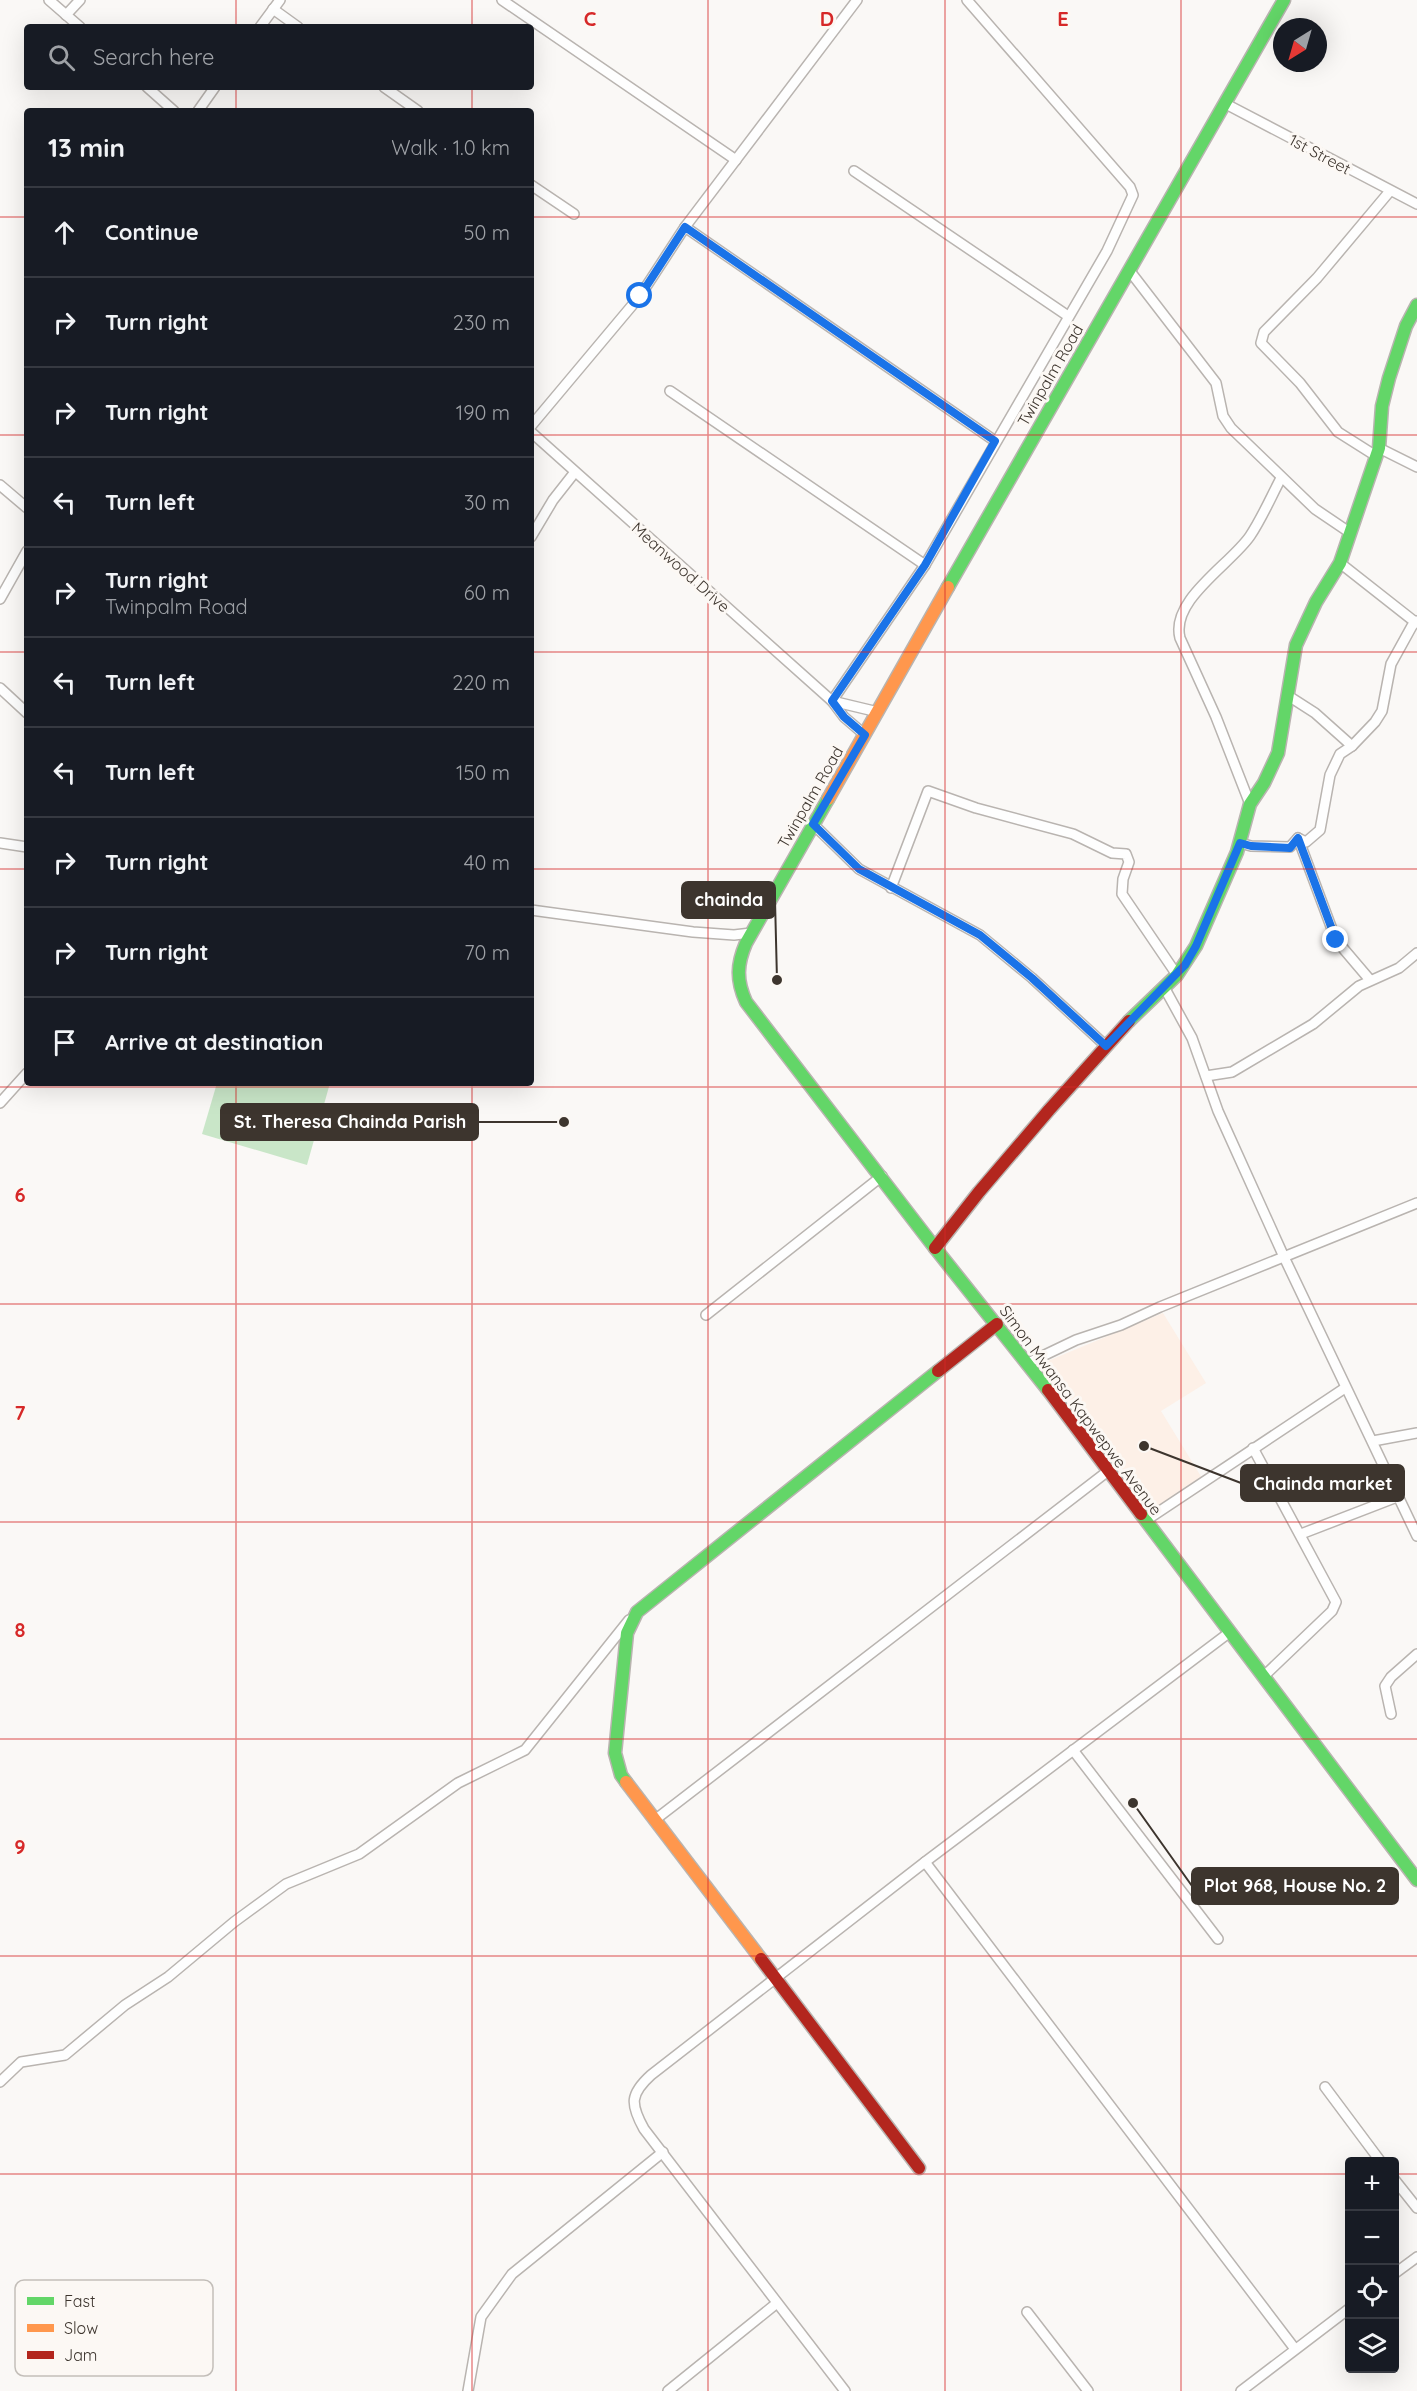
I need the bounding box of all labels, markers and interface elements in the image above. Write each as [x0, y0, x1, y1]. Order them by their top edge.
text: C [584, 6, 597, 31]
text: D [820, 6, 834, 31]
text: E [1057, 6, 1069, 31]
north arrow [1273, 18, 1327, 72]
search box [24, 24, 534, 90]
icon: search [45, 41, 78, 74]
text: Search here [93, 43, 214, 71]
street label: 1st Street [1286, 129, 1354, 179]
text: 13 min [48, 131, 125, 164]
text: Walk · 1.0 km [391, 135, 510, 160]
icon: ahead [48, 216, 81, 249]
text: Continue [105, 218, 199, 246]
text: 50 m [464, 220, 510, 245]
route start [626, 282, 652, 308]
icon: right [48, 306, 81, 339]
text: Turn right [105, 308, 209, 336]
text: 230 m [453, 310, 510, 335]
street label: Twinpalm Road [1013, 321, 1087, 429]
icon: right [48, 396, 81, 429]
text: Turn right [105, 398, 209, 426]
text: 190 m [456, 400, 510, 425]
icon: left [48, 486, 81, 519]
text: Turn left [105, 488, 195, 516]
text: 30 m [464, 490, 510, 515]
street label: Meanwood Drive [628, 518, 734, 616]
text: Turn right [105, 566, 209, 594]
icon: right [48, 576, 81, 609]
text: 60 m [464, 580, 510, 605]
text: Twinpalm Road [105, 594, 248, 619]
icon: left [48, 666, 81, 699]
text: Turn left [105, 668, 195, 696]
text: 220 m [452, 670, 510, 695]
street label: Twinpalm Road [773, 743, 847, 851]
icon: left [48, 756, 81, 789]
text: Turn left [105, 758, 195, 786]
text: 150 m [456, 760, 510, 785]
icon: right [48, 846, 81, 879]
text: Turn right [105, 848, 209, 876]
text: 40 m [464, 850, 510, 875]
callout: chainda [682, 882, 775, 918]
text: chainda [695, 888, 763, 911]
route end [1322, 926, 1348, 952]
icon: right [48, 936, 81, 969]
text: Turn right [105, 938, 209, 966]
text: 70 m [464, 940, 510, 965]
icon: arrive [48, 1026, 81, 1059]
text: Arrive at destination [105, 1028, 323, 1056]
callout: St. Theresa Chainda Parish [221, 1104, 478, 1140]
text: St. Theresa Chainda Parish [234, 1110, 466, 1133]
text: 6 [14, 1182, 26, 1207]
street label: Simon Mwansa Kapwepwe Avenue [996, 1301, 1166, 1519]
text: 7 [15, 1400, 26, 1425]
callout: Chainda market [1241, 1465, 1404, 1501]
text: Chainda market [1253, 1472, 1393, 1495]
text: 8 [15, 1617, 26, 1642]
text: 9 [14, 1834, 26, 1859]
callout: Plot 968, House No. 2 [1192, 1868, 1398, 1904]
text: Plot 968, House No. 2 [1204, 1874, 1386, 1897]
map controls [1345, 2157, 1399, 2373]
button: + [1345, 2157, 1399, 2211]
button: − [1345, 2211, 1399, 2265]
button: locate [1345, 2265, 1399, 2319]
legend [15, 2280, 213, 2376]
text: Fast [64, 2291, 95, 2311]
text: Slow [64, 2318, 98, 2338]
button: layers [1345, 2319, 1399, 2373]
text: Jam [64, 2345, 97, 2365]

